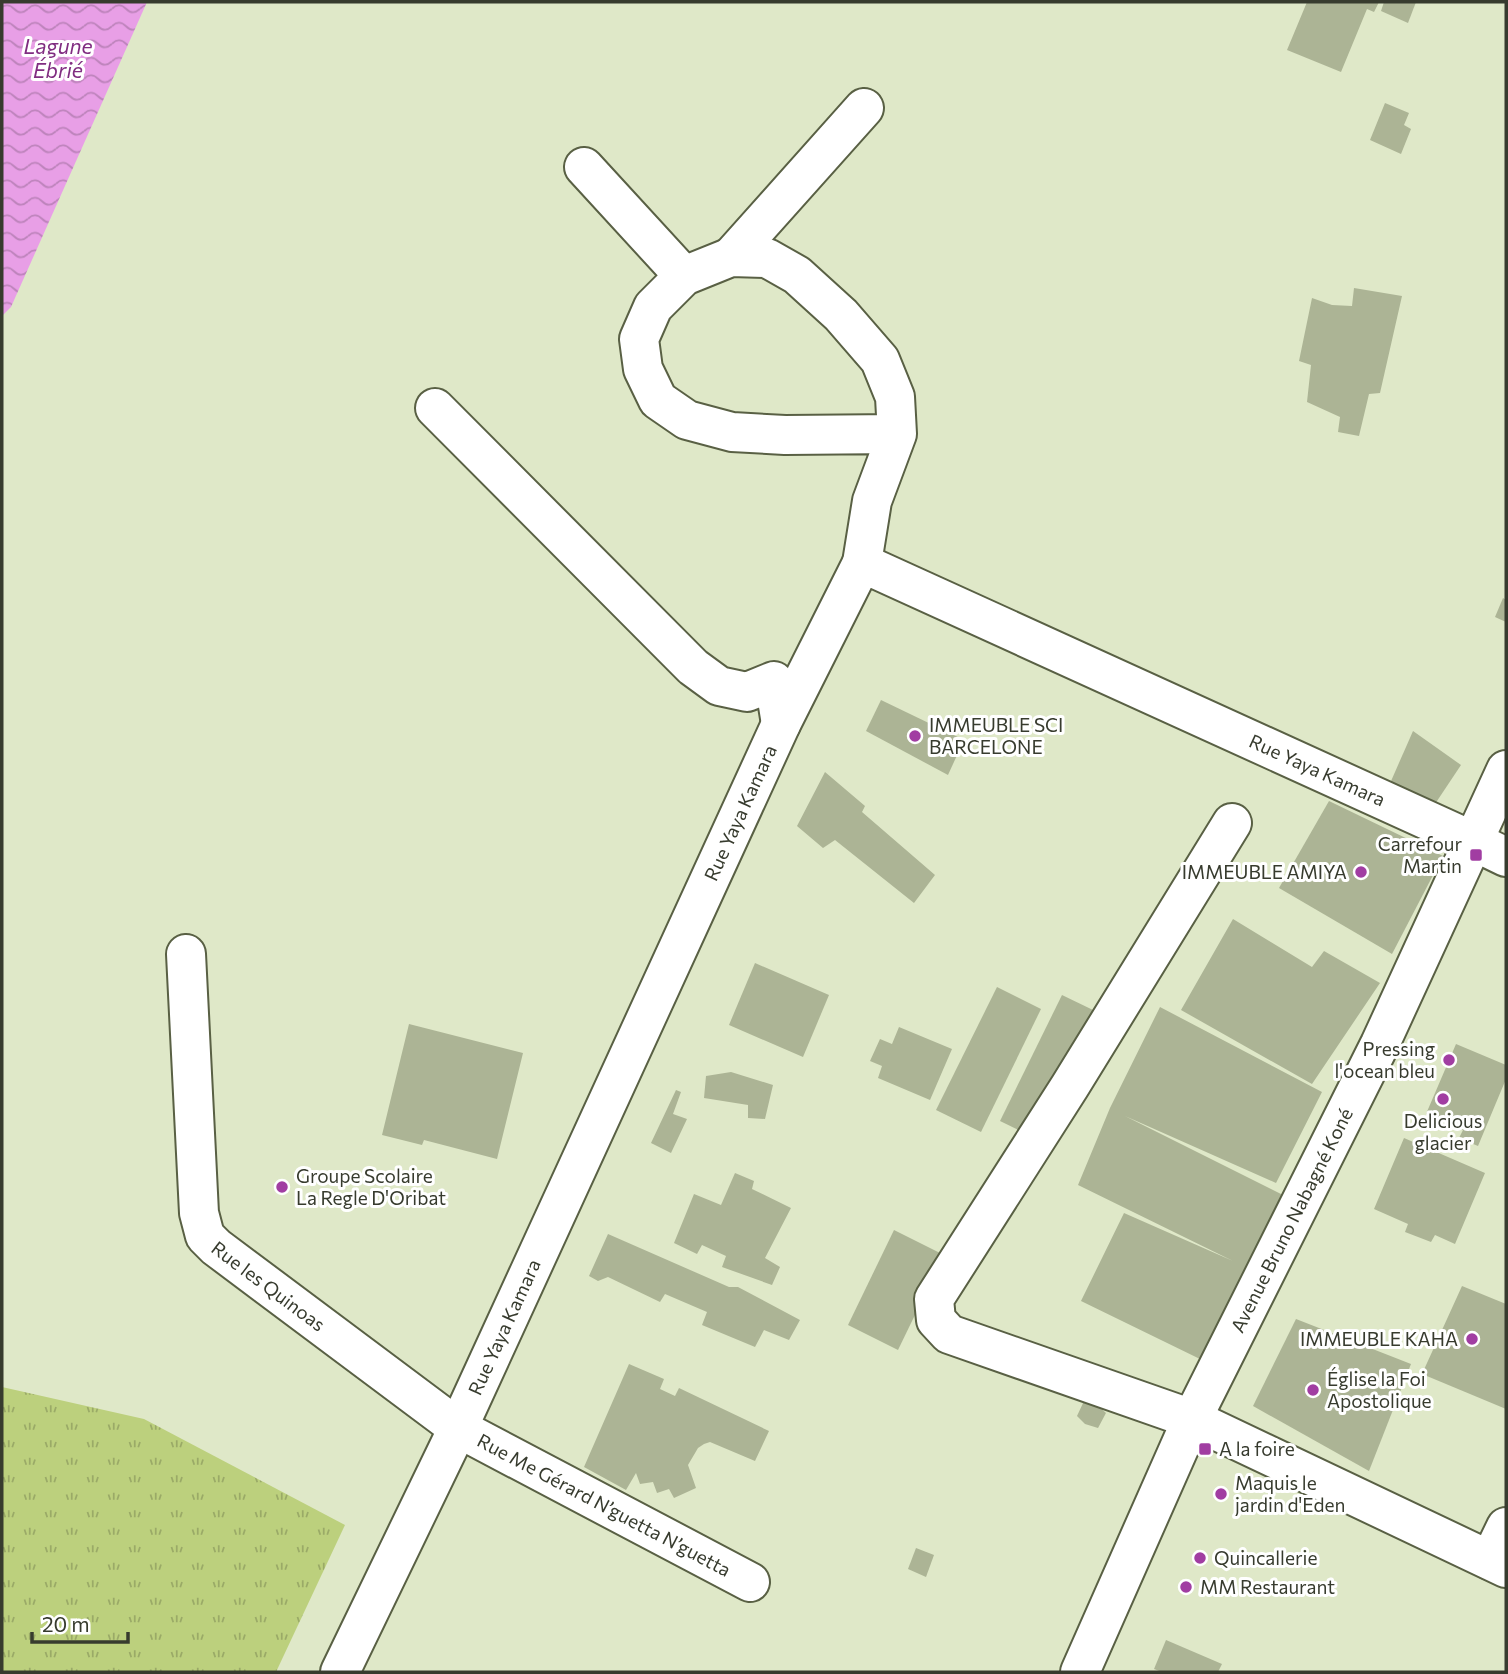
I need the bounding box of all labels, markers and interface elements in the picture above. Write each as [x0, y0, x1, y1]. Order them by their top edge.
water label: Lagune Ébrié [23, 33, 93, 82]
place label: IMMEUBLE SCI BARCELONE [929, 713, 1063, 758]
marker: IMMEUBLE SCI BARCELONE [907, 728, 923, 744]
street label: Rue Yaya Kamara [1246, 729, 1389, 811]
street label: Rue Yaya Kamara [699, 741, 781, 884]
place label: Carrefour Martin [1378, 832, 1462, 877]
marker: Carrefour Martin [1468, 847, 1484, 863]
place label: IMMEUBLE AMIYA [1182, 860, 1347, 883]
marker: IMMEUBLE AMIYA [1353, 864, 1369, 880]
place label: Pressing l'ocean bleu [1334, 1037, 1435, 1082]
marker: Pressing l'ocean bleu [1441, 1052, 1457, 1068]
marker: Delicious glacier [1435, 1091, 1451, 1107]
street label: Avenue Bruno Nabagné Koné [1225, 1104, 1357, 1336]
place label: Delicious glacier [1404, 1109, 1482, 1154]
place label: Groupe Scolaire La Regle D'Oribat [296, 1164, 446, 1209]
marker: Groupe Scolaire La Regle D'Oribat [274, 1179, 290, 1195]
street label: Rue les Quinoas [207, 1236, 330, 1336]
street label: Rue Yaya Kamara [463, 1255, 545, 1399]
place label: IMMEUBLE KAHA [1300, 1327, 1458, 1350]
marker: IMMEUBLE KAHA [1464, 1331, 1480, 1347]
place label: Église la Foi Apostolique [1327, 1367, 1432, 1412]
marker: Église la Foi Apostolique [1305, 1382, 1321, 1398]
street label: Rue Me Gérard N’guetta N’guetta [474, 1428, 735, 1581]
place label: A la foire [1219, 1437, 1295, 1460]
marker: A la foire [1197, 1441, 1213, 1457]
place label: Maquis le jardin d'Eden [1235, 1471, 1345, 1516]
marker: Maquis le jardin d'Eden [1213, 1486, 1229, 1502]
place label: Quincallerie [1214, 1546, 1317, 1569]
marker: Quincallerie [1192, 1550, 1208, 1566]
place label: MM Restaurant [1200, 1575, 1335, 1598]
marker: MM Restaurant [1178, 1579, 1194, 1595]
scale bar [32, 1600, 128, 1644]
text: 20 m [42, 1611, 90, 1636]

